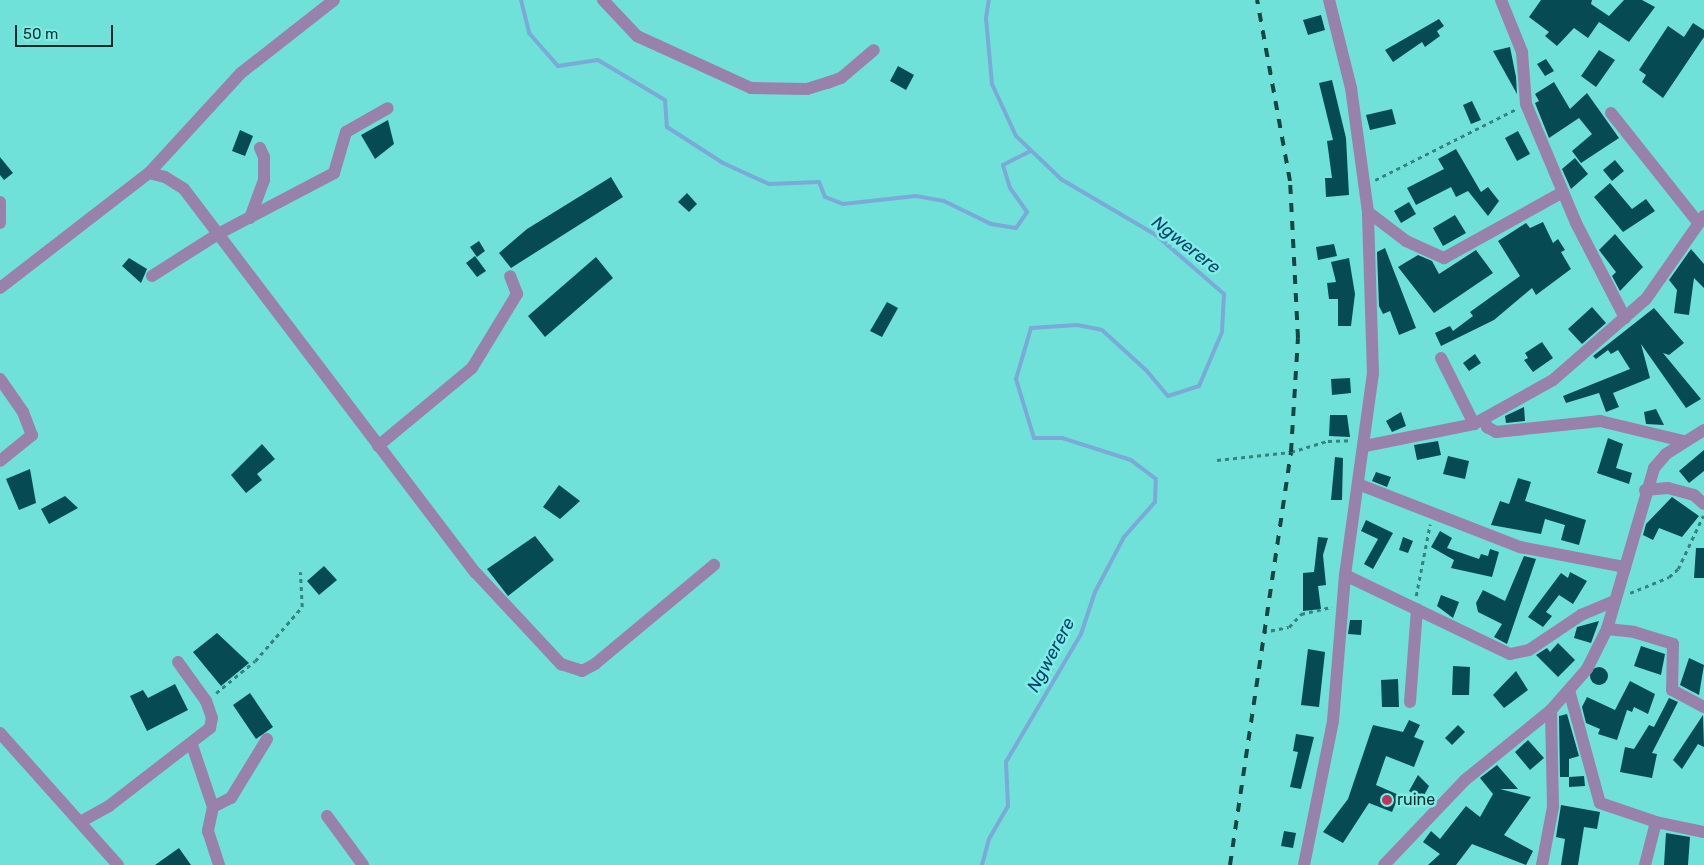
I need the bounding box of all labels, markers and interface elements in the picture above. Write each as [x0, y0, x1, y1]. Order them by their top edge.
scale bar [18, 15, 115, 47]
text: 50 m [23, 25, 58, 43]
water label: Ngwerere [1147, 212, 1225, 278]
water label: Ngwerere [1022, 614, 1080, 696]
place label: ruine [1397, 790, 1435, 810]
marker: ruine [1381, 794, 1393, 806]

